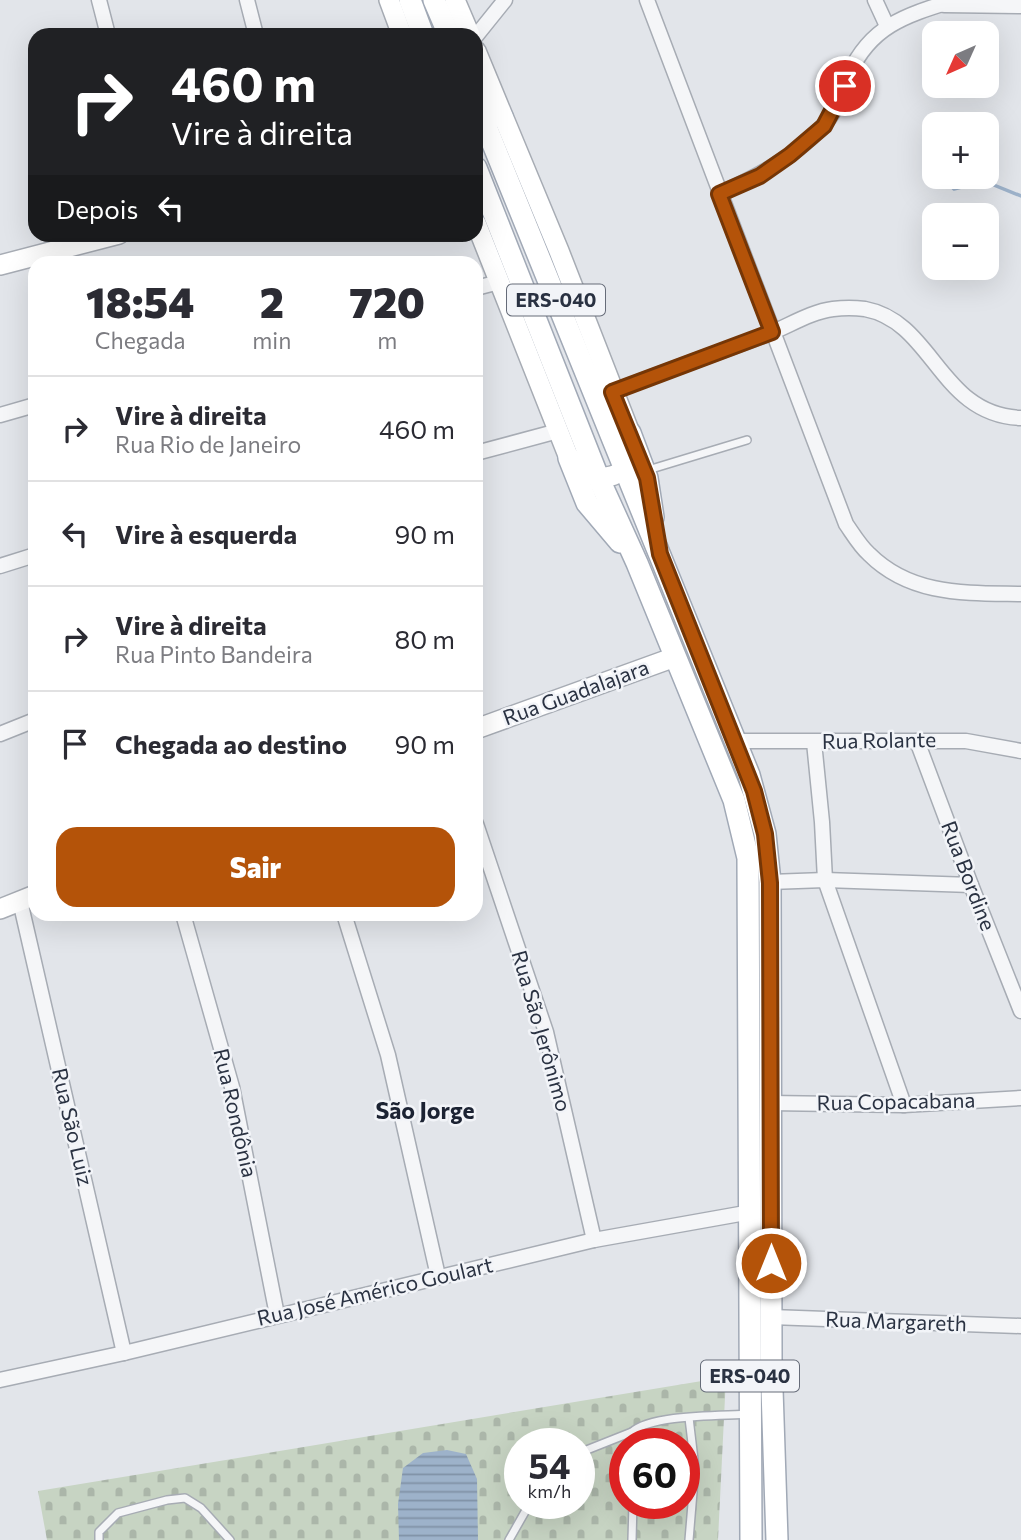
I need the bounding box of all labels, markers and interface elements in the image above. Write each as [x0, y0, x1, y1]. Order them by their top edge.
north arrow [922, 21, 999, 98]
map controls [922, 21, 999, 280]
text: 460 m [171, 52, 316, 112]
icon: right [56, 56, 147, 147]
pin [815, 56, 875, 116]
icon: arrive [826, 67, 864, 105]
text: Vire à direita [171, 112, 353, 152]
button: + [922, 112, 999, 189]
icon: left [152, 189, 190, 227]
text: Depois [56, 193, 138, 224]
button: − [922, 203, 999, 280]
text: 18:54 [86, 275, 194, 327]
text: 2 [260, 275, 284, 327]
text: 720 [349, 275, 425, 327]
road number: ERS-040 [507, 284, 605, 316]
text: Chegada [95, 326, 185, 354]
text: min [252, 326, 291, 354]
text: m [377, 326, 397, 354]
text: Vire à direita [115, 399, 267, 430]
icon: right [56, 410, 94, 448]
text: 460 m [379, 413, 455, 444]
text: Rua Rio de Janeiro [115, 430, 301, 458]
icon: left [56, 515, 94, 553]
text: Vire à esquerda [115, 518, 297, 549]
text: 90 m [395, 518, 455, 549]
text: Vire à direita [115, 609, 267, 640]
icon: right [56, 620, 94, 658]
text: 80 m [395, 623, 455, 654]
text: Rua Pinto Bandeira [115, 640, 313, 668]
street label: Rua Guadalajara [499, 654, 652, 730]
icon: arrive [56, 725, 94, 763]
street label: Rua Rolante [822, 726, 936, 753]
text: Chegada ao destino [115, 728, 347, 759]
text: 90 m [395, 728, 455, 759]
street label: Rua Bordine [937, 817, 1002, 934]
button: Sair [56, 827, 455, 907]
street label: Rua São Jerônimo [507, 947, 577, 1114]
street label: Rua Rondônia [209, 1046, 263, 1180]
street label: Rua São Luiz [48, 1065, 99, 1188]
street label: Rua Copacabana [816, 1087, 976, 1114]
district label: São Jorge [375, 1096, 475, 1124]
position arrow [734, 1226, 808, 1300]
street label: Rua José Américo Goulart [254, 1251, 495, 1330]
street label: Rua Margareth [825, 1306, 967, 1335]
road number: ERS-040 [701, 1360, 799, 1392]
speed limit sign: 60 [609, 1428, 700, 1519]
text: 54 [529, 1443, 570, 1486]
text: km/h [528, 1480, 571, 1502]

